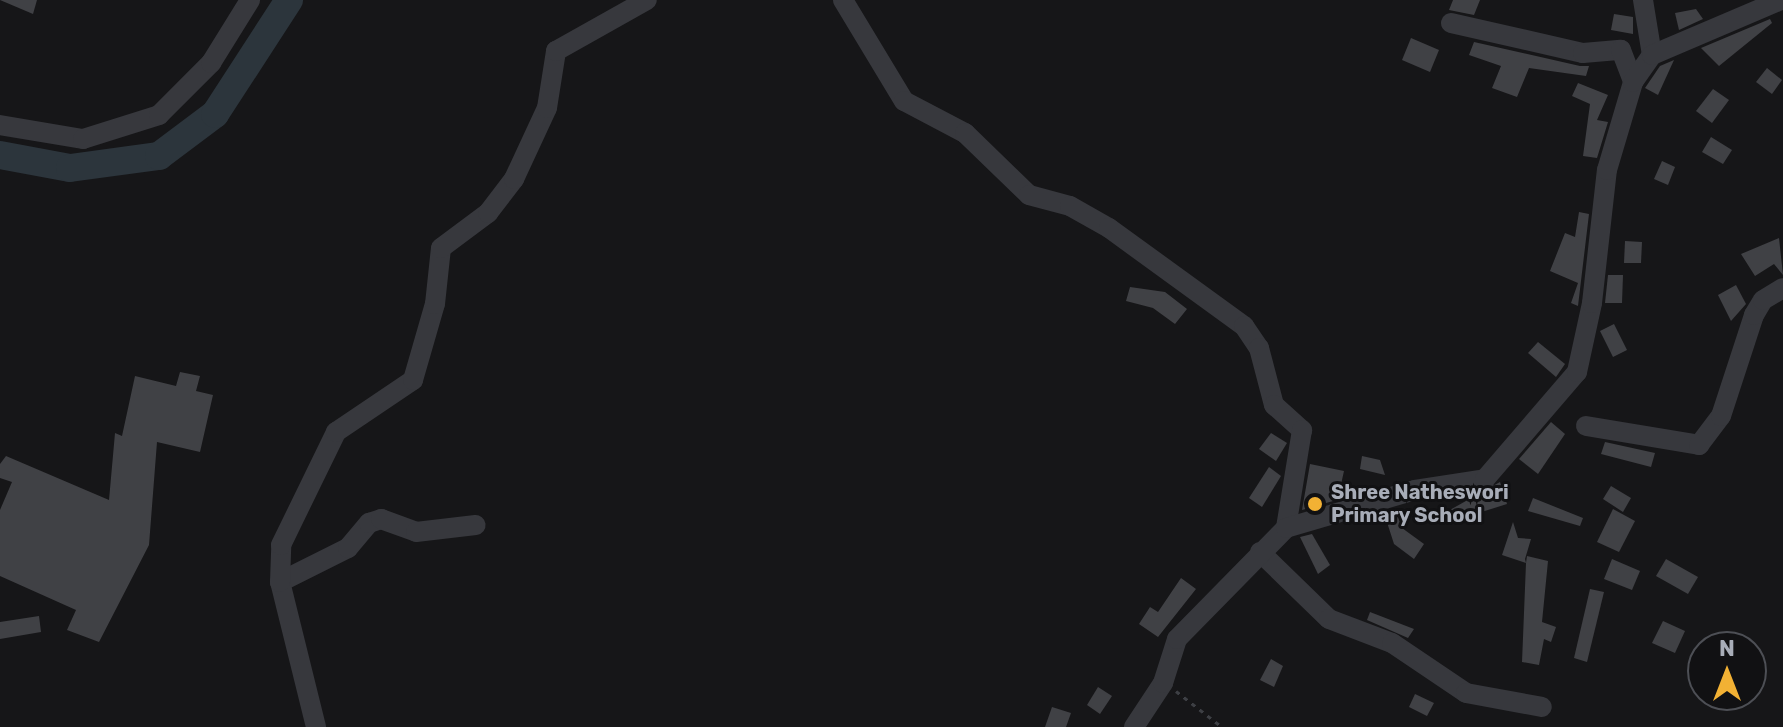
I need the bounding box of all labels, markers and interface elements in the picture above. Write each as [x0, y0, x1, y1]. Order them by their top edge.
place label: Shree Natheswori Primary School [1331, 480, 1509, 527]
marker: Shree Natheswori Primary School [1306, 495, 1324, 513]
north arrow [1687, 631, 1767, 711]
text: N [1719, 635, 1735, 662]

